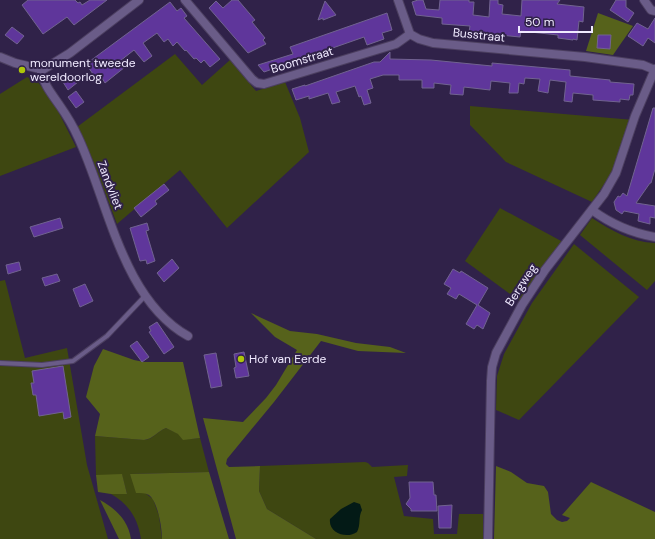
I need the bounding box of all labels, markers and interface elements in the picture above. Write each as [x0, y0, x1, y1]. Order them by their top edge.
scale bar [519, 8, 592, 34]
text: 50 m [525, 14, 554, 30]
street label: Busstraat [452, 24, 506, 46]
street label: Boomstraat [269, 43, 336, 77]
place label: monument tweede wereldoorlog [30, 55, 136, 85]
marker: monument tweede wereldoorlog [17, 65, 27, 75]
street label: Zandvliet [93, 158, 127, 212]
street label: Bergweg [501, 260, 541, 309]
place label: Hof van Eerde [249, 351, 327, 367]
marker: Hof van Eerde [236, 354, 246, 364]

